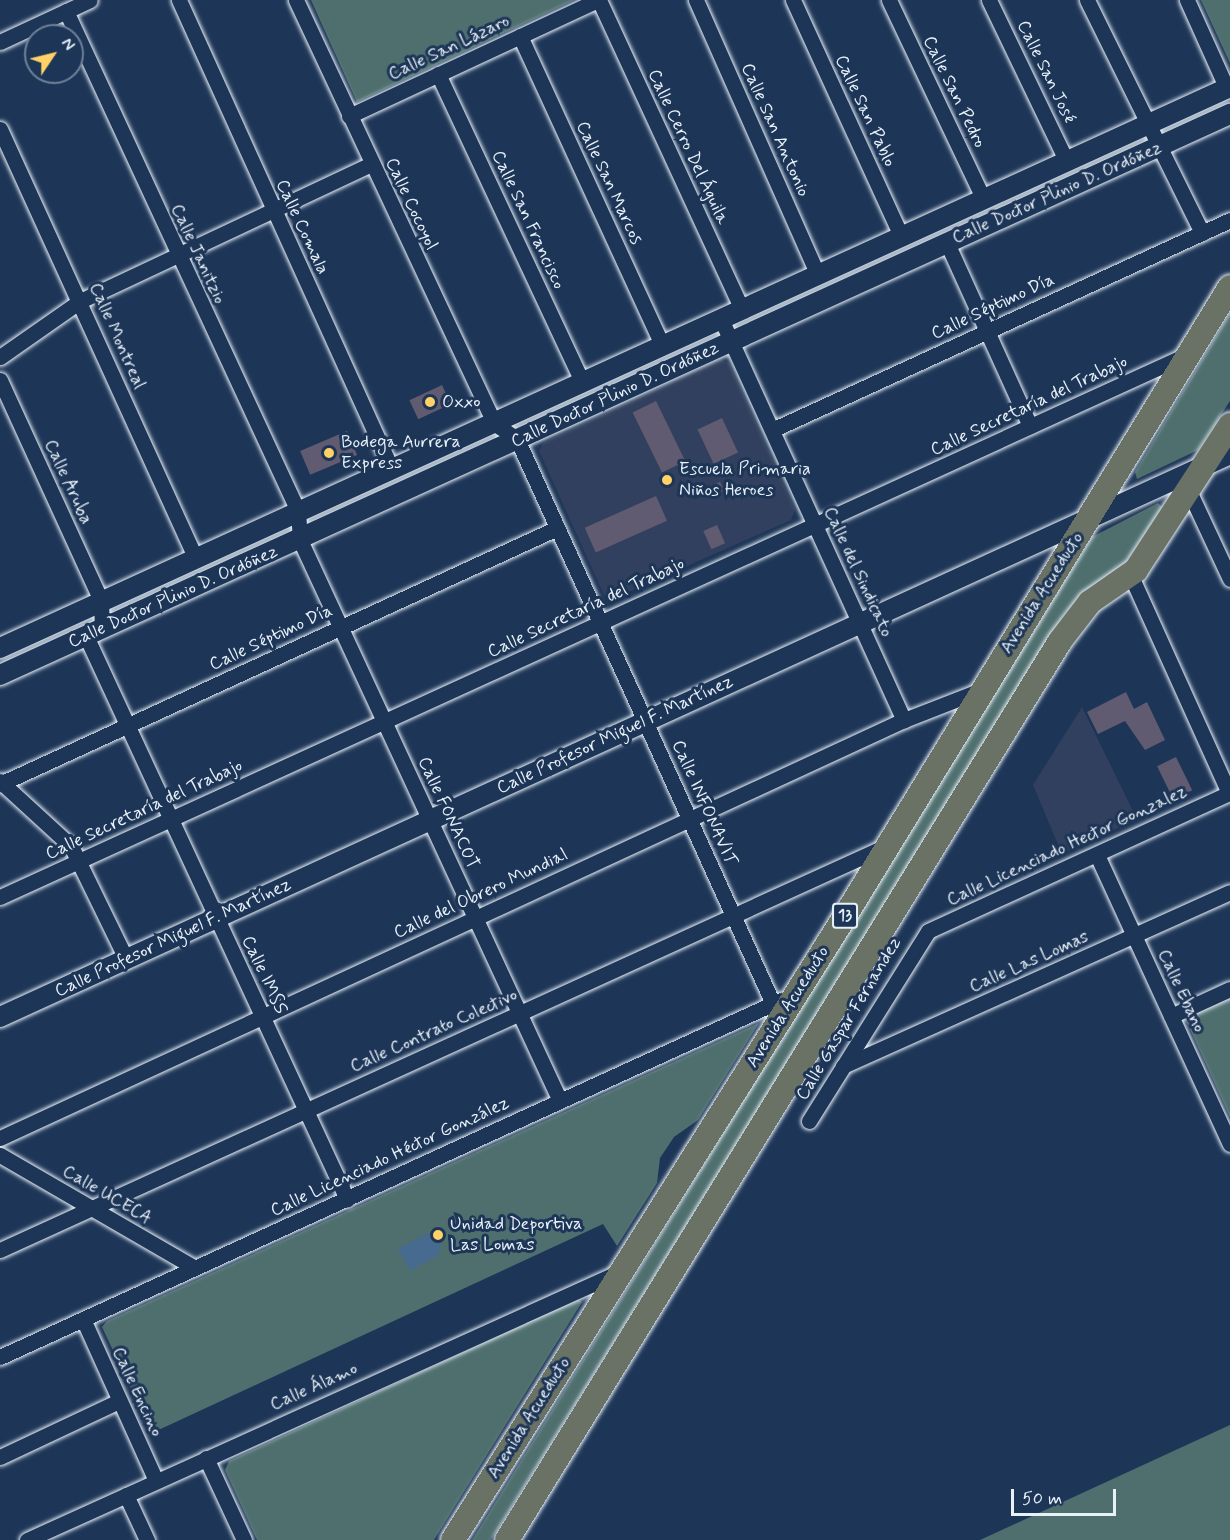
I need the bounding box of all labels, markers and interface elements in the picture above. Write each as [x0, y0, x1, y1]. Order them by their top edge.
street label: Calle San Lázaro [386, 11, 512, 85]
street label: Calle San José [1012, 17, 1080, 127]
north arrow [24, 24, 84, 84]
text: N [56, 34, 79, 55]
street label: Calle San Pedro [918, 34, 990, 150]
street label: Calle San Pablo [830, 53, 900, 169]
street label: Calle San Antonio [737, 63, 813, 197]
street label: Calle Cerro Del Águila [642, 66, 734, 228]
street label: Calle San Marcos [571, 118, 647, 248]
street label: Calle Doctor Plinio D. Ordóñez [948, 137, 1166, 249]
street label: Calle San Francisco [486, 147, 570, 293]
street label: Calle Cocoyol [380, 154, 442, 254]
street label: Calle Comala [270, 175, 334, 279]
street label: Calle Janitzio [166, 201, 230, 307]
street label: Calle Séptimo Día [928, 269, 1058, 345]
street label: Calle Montreal [83, 278, 151, 394]
street label: Calle Doctor Plinio D. Ordóñez [507, 337, 723, 453]
street label: Calle Secretaría del Trabajo [926, 350, 1132, 462]
place label: Oxxo [442, 391, 480, 413]
marker: Oxxo [423, 395, 437, 409]
place label: Bodega Aurrera Express [341, 432, 461, 474]
street label: Calle Aruba [39, 436, 97, 528]
marker: Bodega Aurrera Express [322, 446, 336, 460]
place label: Escuela Primaria Niños Heroes [679, 459, 810, 502]
marker: Escuela Primaria Niños Heroes [660, 473, 674, 487]
street label: Calle del Sindicato [819, 505, 897, 639]
street label: Avenida Acueducto [996, 529, 1088, 657]
street label: Calle Doctor Plinio D. Ordóñez [64, 541, 282, 653]
street label: Calle Secretaría del Trabajo [483, 552, 689, 664]
street label: Calle Séptimo Día [206, 600, 336, 676]
street label: Calle Profesor Miguel F. Martínez [494, 671, 736, 799]
street label: Calle INFONAVIT [665, 733, 743, 873]
street label: Calle Secretaría del Trabajo [41, 754, 247, 866]
street label: Calle FONACOT [413, 754, 483, 872]
street label: Calle Licenciado Hector Gonzalez [947, 782, 1187, 910]
street label: Calle del Obrero Mundial [391, 844, 571, 944]
street label: Calle Profesor Miguel F. Martínez [52, 874, 294, 1002]
road number: 13 [832, 903, 858, 929]
street label: Calle Las Lomas [966, 926, 1092, 998]
street label: Calle IMSS [236, 931, 292, 1019]
street label: Calle Gaspar Fernandez [793, 935, 905, 1103]
street label: Avenida Acueducto [742, 943, 834, 1071]
street label: Calle Ebano [1153, 946, 1209, 1036]
street label: Calle Contrato Colectivo [346, 984, 522, 1078]
street label: Calle Licenciado Héctor González [270, 1093, 510, 1221]
street label: Calle UCECA [57, 1160, 157, 1230]
place label: Unidad Deportiva Las Lomas [450, 1214, 582, 1256]
marker: Unidad Deportiva Las Lomas [431, 1228, 445, 1242]
street label: Calle Encino [107, 1344, 167, 1440]
street label: Avenida Acueducto [483, 1354, 575, 1482]
street label: Calle Álamo [267, 1358, 361, 1416]
scale bar [1014, 1477, 1119, 1515]
text: 50 m [1022, 1487, 1062, 1511]

